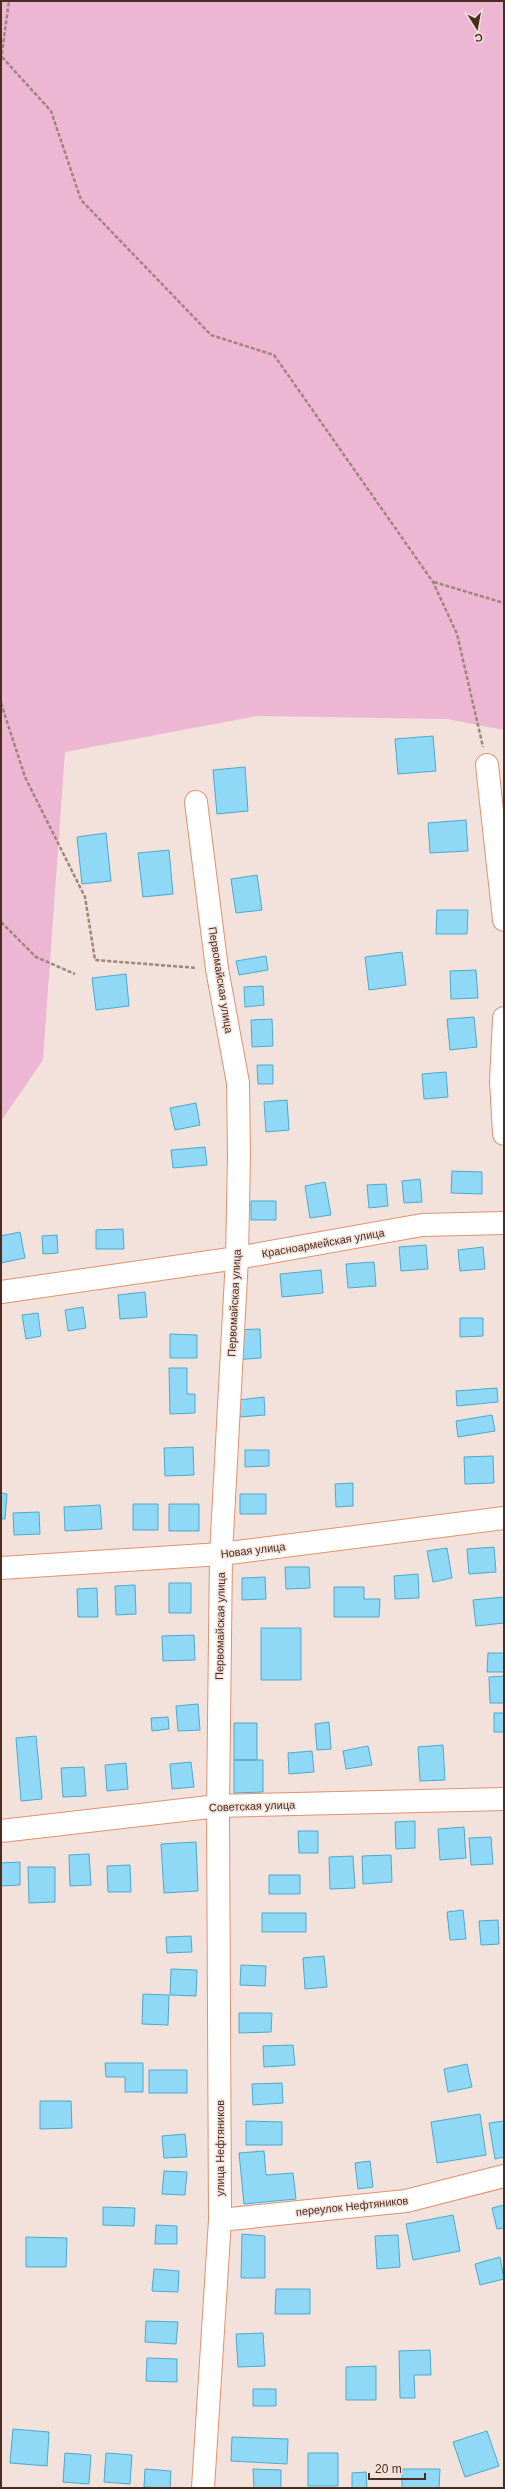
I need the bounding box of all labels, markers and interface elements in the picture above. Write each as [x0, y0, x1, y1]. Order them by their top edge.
north arrow [457, 8, 497, 48]
text: С [474, 31, 484, 44]
street label: Первомайская улица [207, 926, 235, 1035]
street label: Красноармейская улица [261, 1226, 386, 1260]
street label: Первомайская улица [225, 1248, 243, 1357]
street label: Новая улица [220, 1540, 287, 1560]
street label: Первомайская улица [213, 1571, 227, 1680]
street label: Советская улица [209, 1798, 296, 1814]
street label: улица Нефтяников [214, 2100, 226, 2196]
street label: переулок Нефтяников [295, 2194, 409, 2218]
scale bar [369, 2455, 425, 2481]
text: 20 m [375, 2462, 402, 2476]

